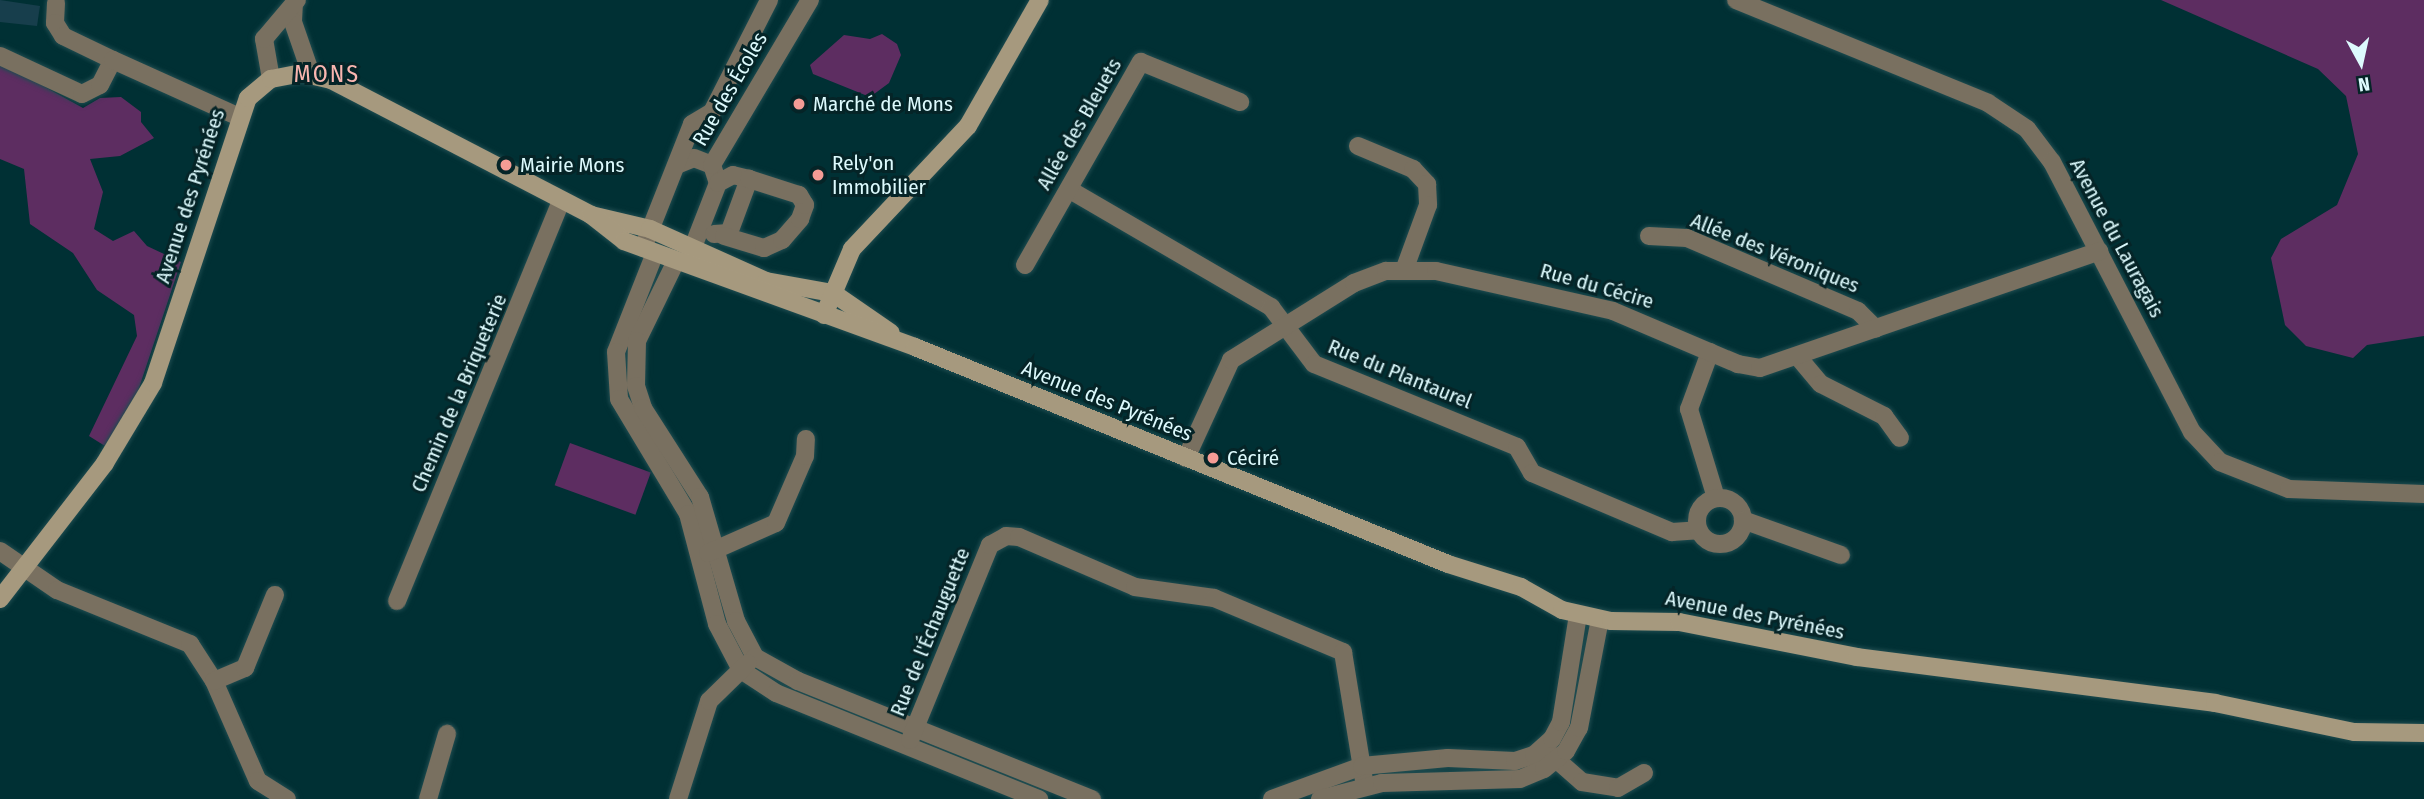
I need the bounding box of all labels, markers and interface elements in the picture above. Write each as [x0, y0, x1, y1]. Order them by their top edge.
street label: Rue des Écoles [687, 28, 773, 150]
north arrow [2326, 28, 2396, 98]
street label: Allée des Bleuets [1031, 54, 1127, 194]
district label: MONS [294, 61, 360, 89]
text: N [2357, 72, 2371, 96]
place label: Marché de Mons [813, 91, 953, 117]
marker: Marché de Mons [791, 96, 807, 112]
street label: Avenue des Pyrénées [150, 106, 230, 286]
place label: Rely'on Immobilier [832, 150, 926, 200]
place label: Mairie Mons [520, 152, 624, 178]
street label: Avenue du Lauragais [2064, 154, 2170, 322]
marker: Mairie Mons [498, 157, 514, 173]
marker: Rely'on Immobilier [810, 167, 826, 183]
street label: Allée des Véroniques [1687, 208, 1863, 298]
street label: Rue du Cécire [1537, 258, 1657, 314]
street label: Chemin de la Briqueterie [406, 290, 512, 496]
street label: Rue du Plantaurel [1324, 334, 1476, 414]
street label: Avenue des Pyrénées [1018, 355, 1196, 447]
place label: Céciré [1227, 445, 1279, 471]
marker: Céciré [1205, 450, 1221, 466]
street label: Rue de l'Échauguette [885, 544, 975, 720]
street label: Avenue des Pyrénées [1663, 585, 1847, 645]

